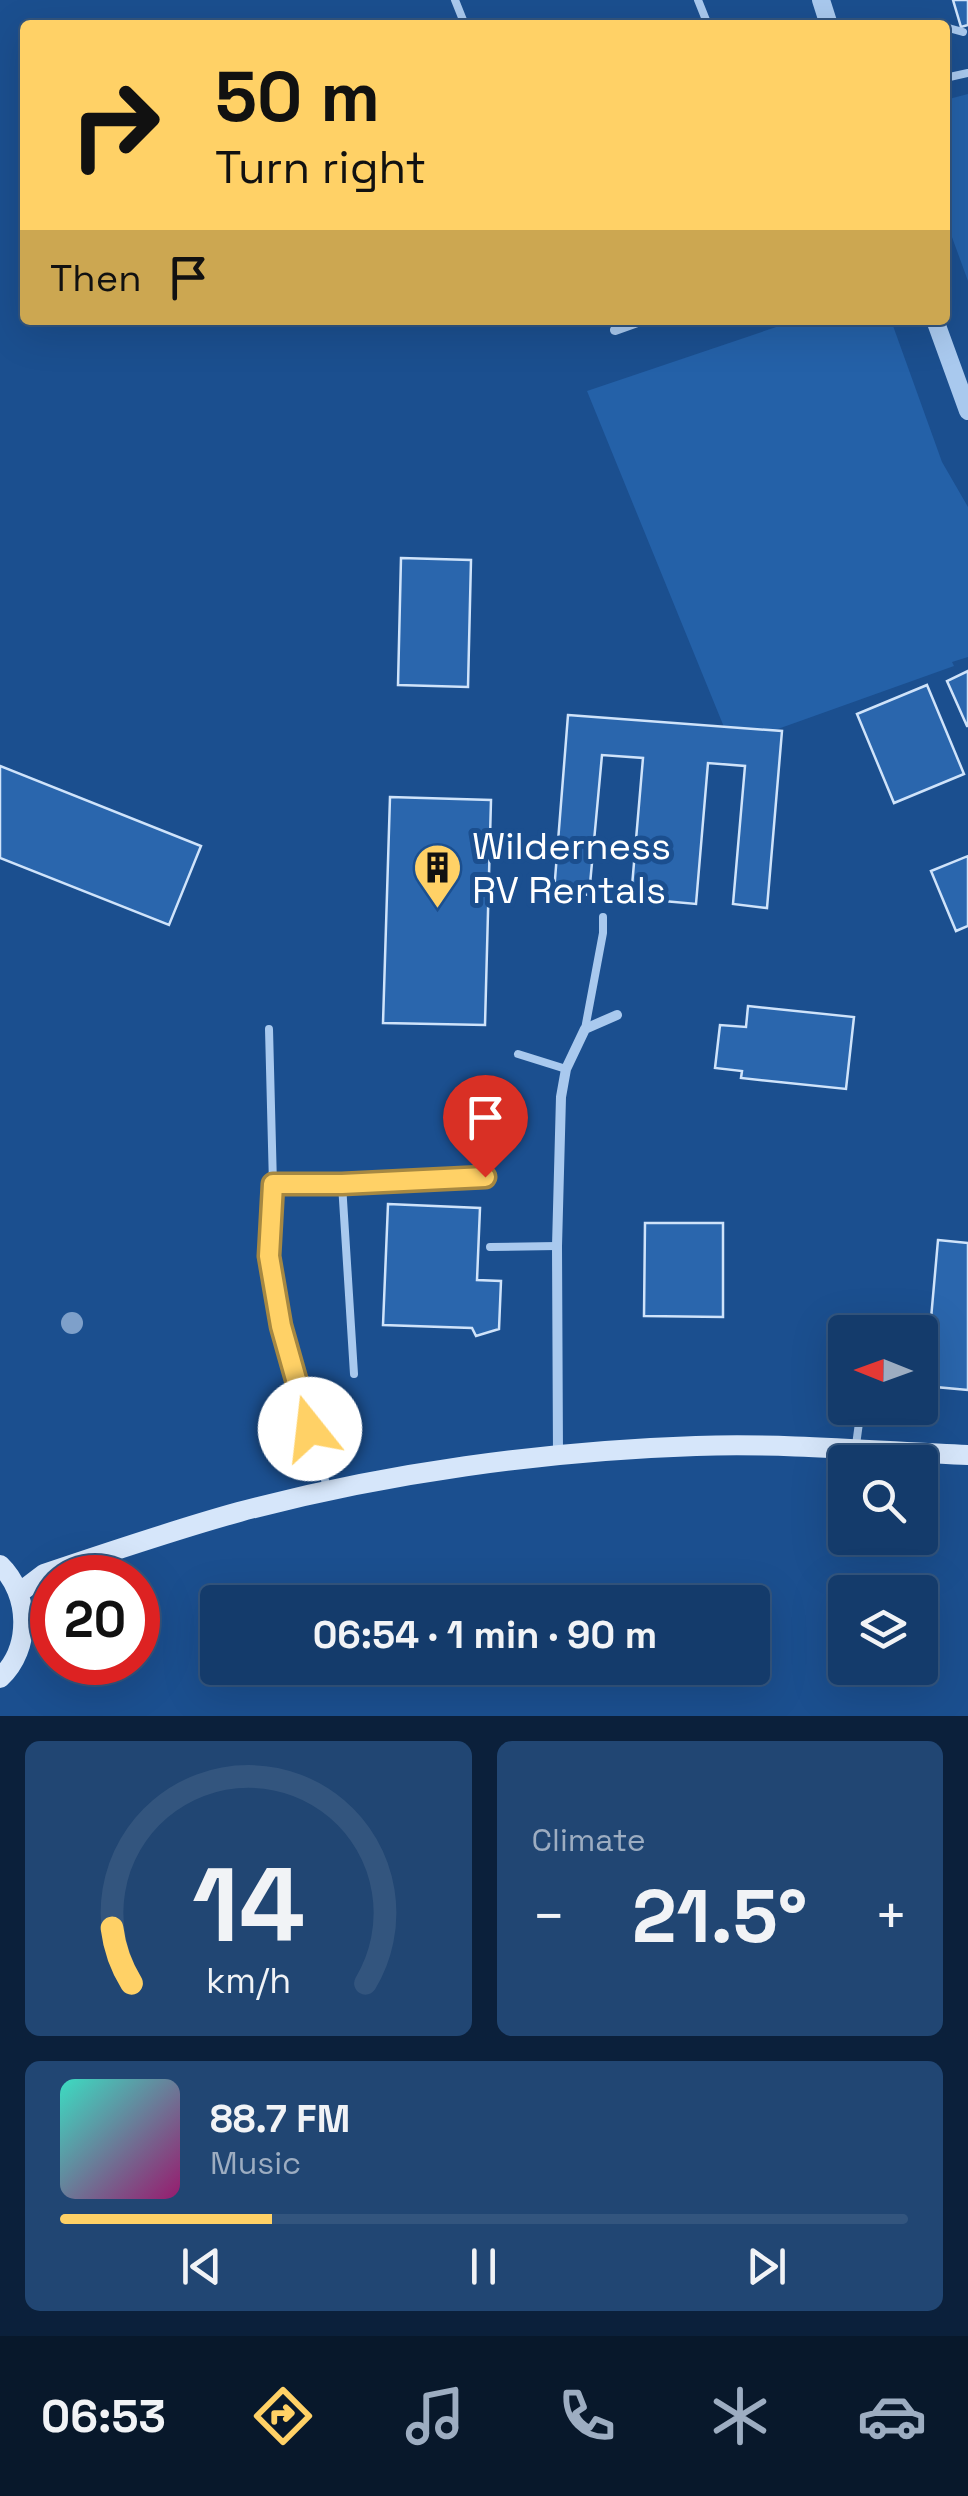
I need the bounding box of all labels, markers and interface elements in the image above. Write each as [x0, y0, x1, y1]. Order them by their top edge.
text: 50 m [215, 52, 380, 141]
icon: right [50, 60, 180, 190]
text: Turn right [215, 139, 426, 196]
icon: arrive [161, 250, 216, 305]
text: Then [50, 254, 141, 302]
place label: Wilderness RV Rentals [472, 822, 671, 914]
building icon: Wilderness RV Rentals [411, 842, 463, 910]
pin [443, 1075, 528, 1178]
icon: arrive [458, 1090, 513, 1145]
north arrow [828, 1315, 938, 1425]
map controls [828, 1315, 938, 1685]
position arrow [258, 1377, 362, 1481]
button: search [828, 1445, 938, 1555]
speed limit sign: 20 [30, 1555, 160, 1685]
button: layers [828, 1575, 938, 1685]
text: 06:54 · 1 min · 90 m [313, 1611, 657, 1659]
text: Climate [532, 1820, 646, 1860]
text: 14 [192, 1839, 305, 1971]
text: 21.5° [632, 1868, 807, 1964]
text: − [532, 1881, 566, 1951]
text: + [874, 1881, 908, 1951]
text: km/h [206, 1958, 291, 2003]
text: 88.7 FM [210, 2095, 350, 2143]
text: Music [210, 2143, 301, 2183]
icon: previous [174, 2239, 229, 2294]
icon: pause [456, 2239, 511, 2294]
icon: next [739, 2239, 794, 2294]
icon: directions [248, 2381, 318, 2451]
icon: music [400, 2381, 470, 2451]
icon: phone [552, 2381, 622, 2451]
icon: climate [705, 2381, 775, 2451]
icon: car [857, 2381, 927, 2451]
text: 06:53 [41, 2388, 166, 2445]

